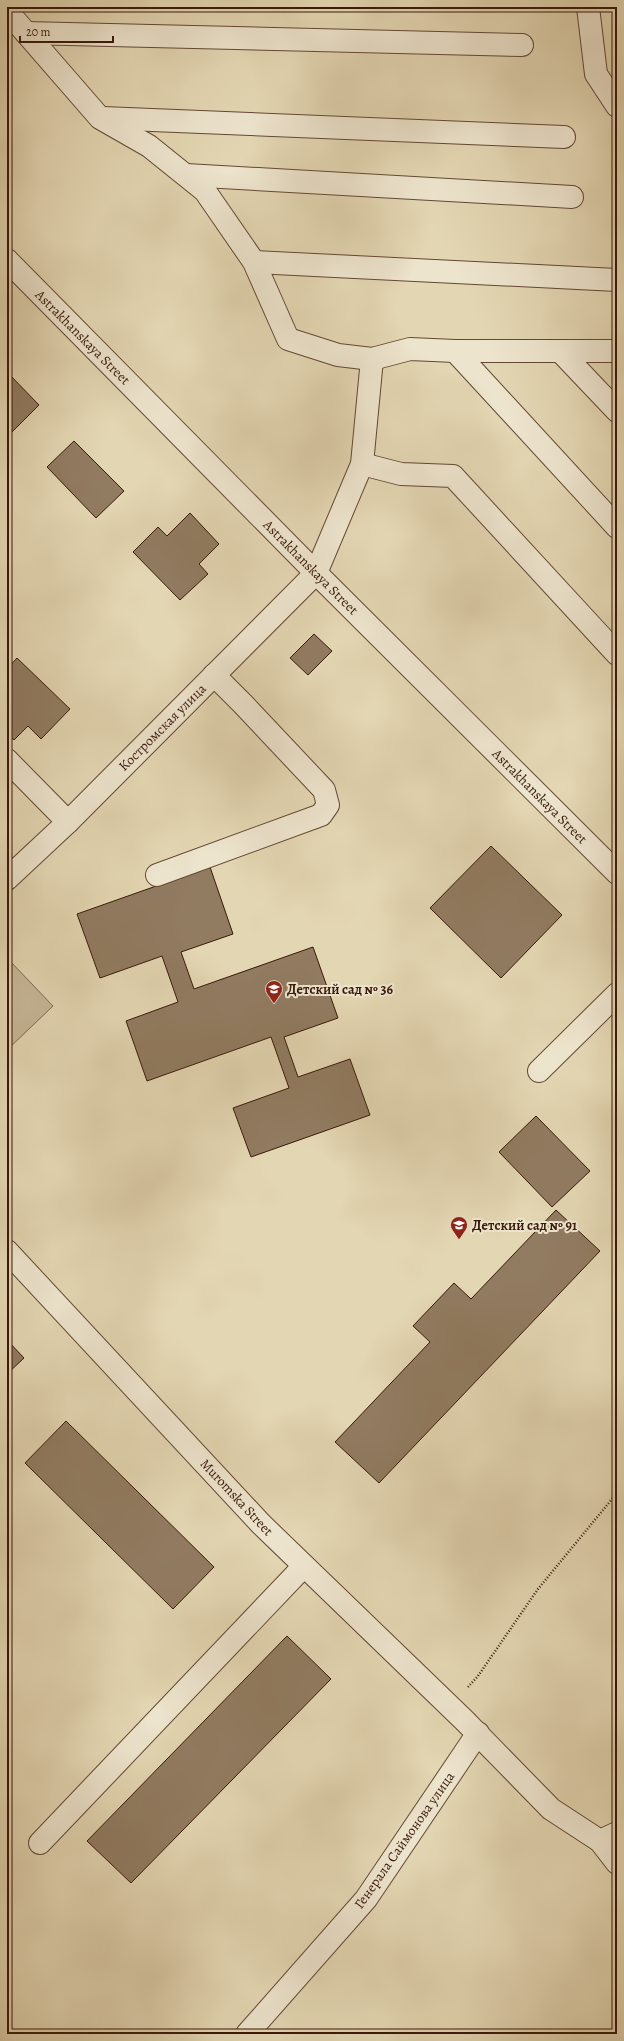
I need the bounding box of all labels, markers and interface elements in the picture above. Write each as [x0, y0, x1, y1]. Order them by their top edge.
scale bar [20, 18, 113, 44]
text: 20 m [26, 24, 50, 40]
street label: Astrakhanskaya Street [30, 285, 135, 389]
street label: Astrakhanskaya Street [258, 515, 363, 619]
street label: Костромская улица [114, 679, 211, 775]
street label: Astrakhanskaya Street [487, 744, 592, 848]
school or university icon: Детский сад № 36 [264, 979, 284, 1004]
place label: Детский сад № 36 [287, 980, 393, 999]
school or university icon: Детский сад № 91 [449, 1215, 469, 1240]
place label: Детский сад № 91 [472, 1216, 577, 1235]
street label: Muromska Street [196, 1455, 278, 1540]
street label: Генерала Саймонова улица [350, 1767, 459, 1913]

